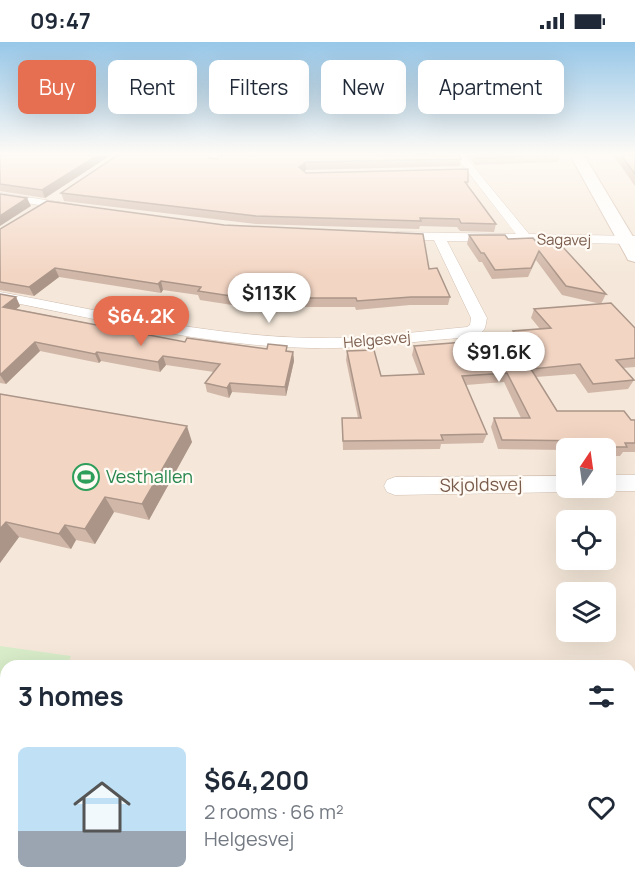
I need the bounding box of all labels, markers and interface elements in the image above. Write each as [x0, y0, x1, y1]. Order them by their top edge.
text: 09:47 [30, 6, 91, 36]
chip: Buy [18, 60, 96, 114]
chip: Rent [108, 60, 197, 114]
chip: Filters [209, 60, 309, 114]
chip: New [321, 60, 406, 114]
chip: Apartment [418, 60, 564, 114]
street label: Sagavej [537, 229, 591, 250]
pin: $113K [227, 273, 311, 324]
text: $113K [242, 279, 296, 306]
pin: $64.2K [92, 296, 190, 347]
text: $64.2K [107, 302, 175, 329]
street label: Helgesvej [342, 326, 412, 353]
pin: $91.6K [450, 332, 548, 383]
text: $91.6K [467, 338, 531, 365]
north arrow [556, 438, 616, 498]
map controls [556, 438, 616, 642]
sports icon: Vesthallen [71, 462, 101, 492]
place label: Vesthallen [106, 464, 193, 488]
street label: Skjoldsvej [439, 471, 523, 497]
button: locate [556, 510, 616, 570]
button: layers [556, 582, 616, 642]
text: 3 homes [18, 678, 124, 714]
icon: filters [585, 680, 618, 713]
text: $64,200 [204, 762, 309, 798]
icon: home [66, 771, 138, 843]
icon: heart [585, 791, 618, 824]
text: 2 rooms · 66 m² [204, 798, 344, 825]
text: Helgesvej [204, 825, 294, 852]

